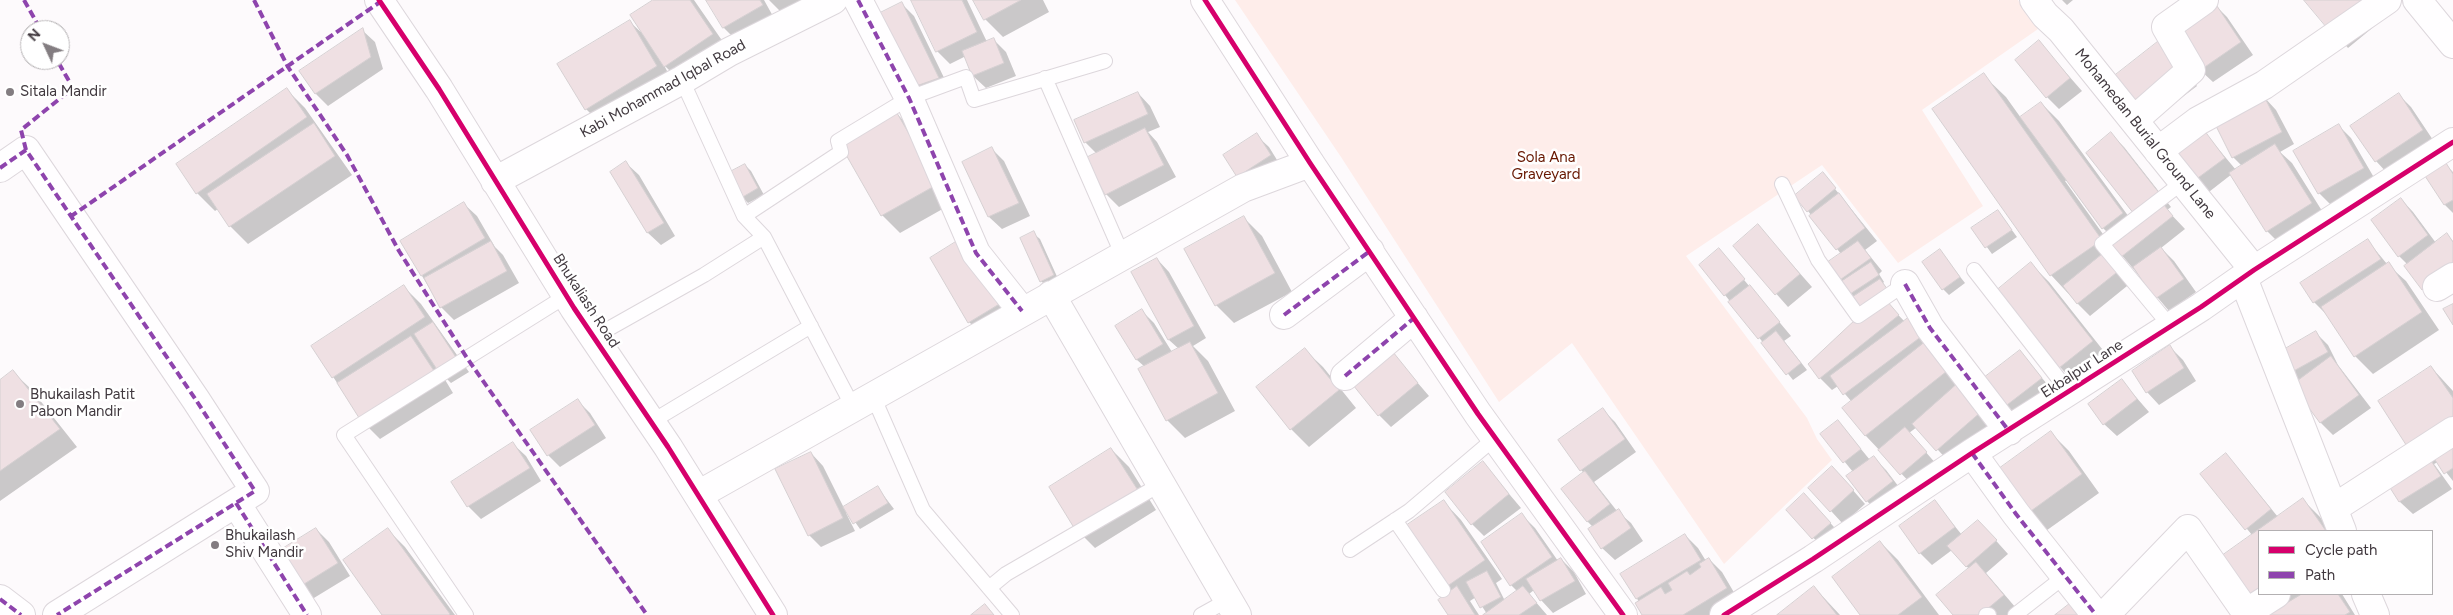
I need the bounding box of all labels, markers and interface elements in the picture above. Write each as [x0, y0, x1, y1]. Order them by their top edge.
north arrow [20, 20, 70, 70]
text: N [24, 25, 44, 45]
street label: Kabi Mohammad Iqbal Road [577, 36, 749, 142]
street label: Mohamedan Burial Ground Lane [2071, 45, 2219, 223]
place label: Sitala Mandir [20, 83, 107, 101]
marker: Sitala Mandir [4, 86, 16, 98]
park label: Sola Ana Graveyard [1512, 149, 1580, 184]
street label: Bhukaliash Road [549, 251, 623, 351]
street label: Ekbalpur Lane [2038, 336, 2126, 402]
place label: Bhukailash Patit Pabon Mandir [30, 386, 135, 421]
marker: Bhukailash Patit Pabon Mandir [14, 398, 26, 410]
place label: Bhukailash Shiv Mandir [225, 527, 304, 562]
legend [2258, 530, 2433, 595]
marker: Bhukailash Shiv Mandir [209, 539, 221, 551]
text: Cycle path [2305, 541, 2377, 559]
text: Path [2305, 566, 2335, 584]

